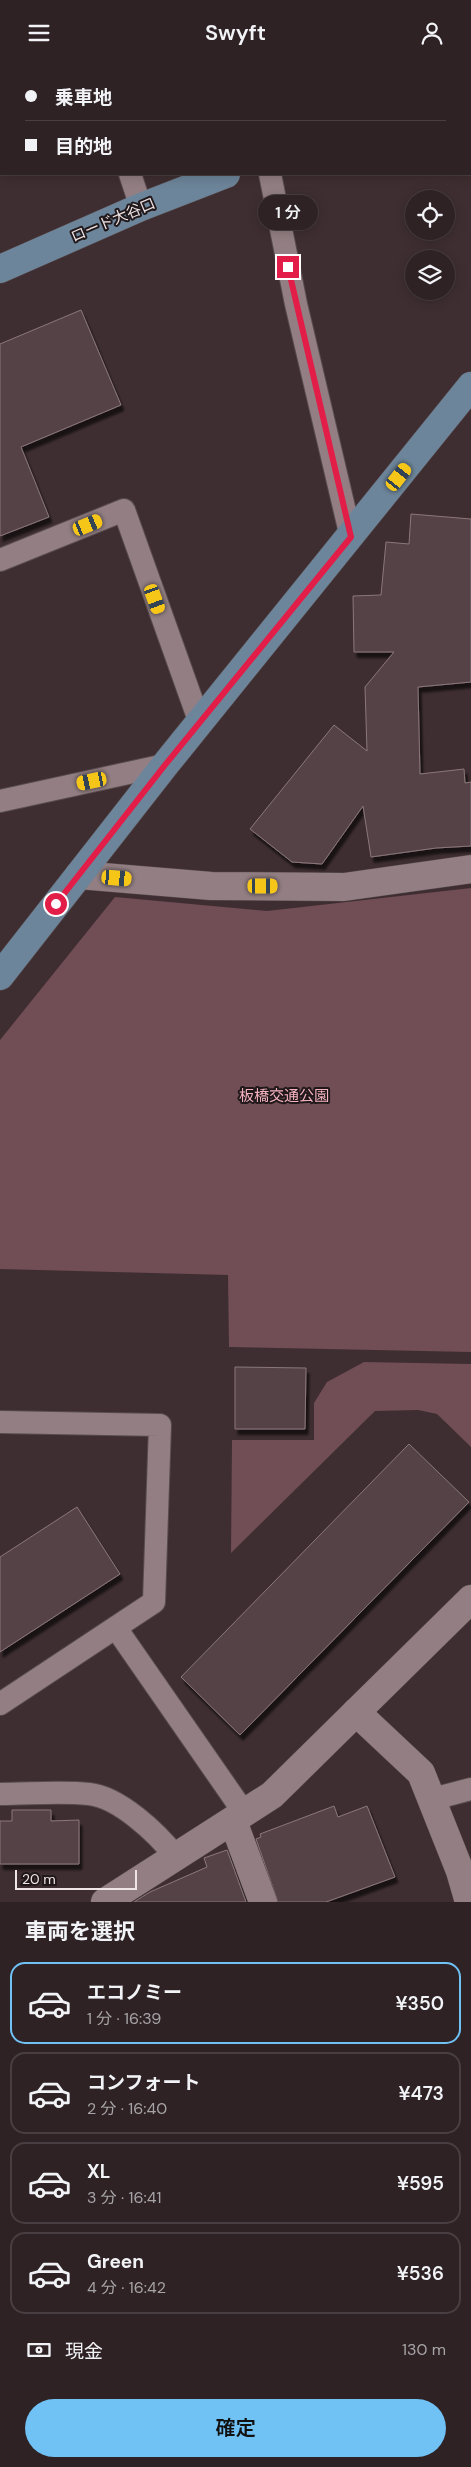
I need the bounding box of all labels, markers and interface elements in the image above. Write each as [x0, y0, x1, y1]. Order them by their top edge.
text: Swyft [205, 18, 266, 47]
icon: menu [25, 19, 53, 47]
icon: person [418, 19, 446, 47]
text: 乗車地 [55, 85, 112, 110]
text: 目的地 [55, 134, 112, 159]
map controls [405, 190, 455, 300]
button: locate [405, 190, 455, 240]
street label: ロード大谷口 [68, 193, 158, 247]
callout: 1 分 [258, 195, 318, 229]
text: 1 分 [275, 202, 301, 223]
button: layers [405, 250, 455, 300]
route end [277, 256, 299, 278]
car [383, 461, 414, 493]
car [71, 512, 104, 538]
car [142, 582, 167, 616]
car [75, 771, 108, 791]
car [101, 869, 132, 887]
car [248, 879, 278, 894]
route start [45, 893, 67, 915]
park label: 板橋交通公園 [239, 1086, 329, 1106]
scale bar [15, 1867, 138, 1890]
text: 20 m [22, 1870, 56, 1888]
text: 車両を選択 [25, 1917, 135, 1946]
text: エコノミー [87, 1980, 182, 2005]
icon: car [27, 1981, 72, 2026]
text: ¥350 [396, 1991, 444, 2016]
text: 1 分 · 16:39 [87, 2008, 161, 2029]
text: コンフォート [87, 2070, 200, 2095]
icon: car [27, 2071, 72, 2116]
text: ¥473 [399, 2081, 444, 2106]
text: 2 分 · 16:40 [87, 2098, 167, 2119]
text: XL [87, 2159, 110, 2184]
icon: car [27, 2161, 72, 2206]
text: ¥595 [397, 2171, 444, 2196]
text: 3 分 · 16:41 [87, 2187, 161, 2208]
text: Green [87, 2249, 144, 2274]
icon: car [27, 2251, 72, 2296]
text: ¥536 [397, 2261, 444, 2286]
text: 4 分 · 16:42 [87, 2277, 166, 2298]
icon: cash [25, 2336, 53, 2364]
text: 現金 [65, 2339, 103, 2364]
text: 130 m [402, 2339, 446, 2360]
button: 確定 [25, 2399, 446, 2457]

